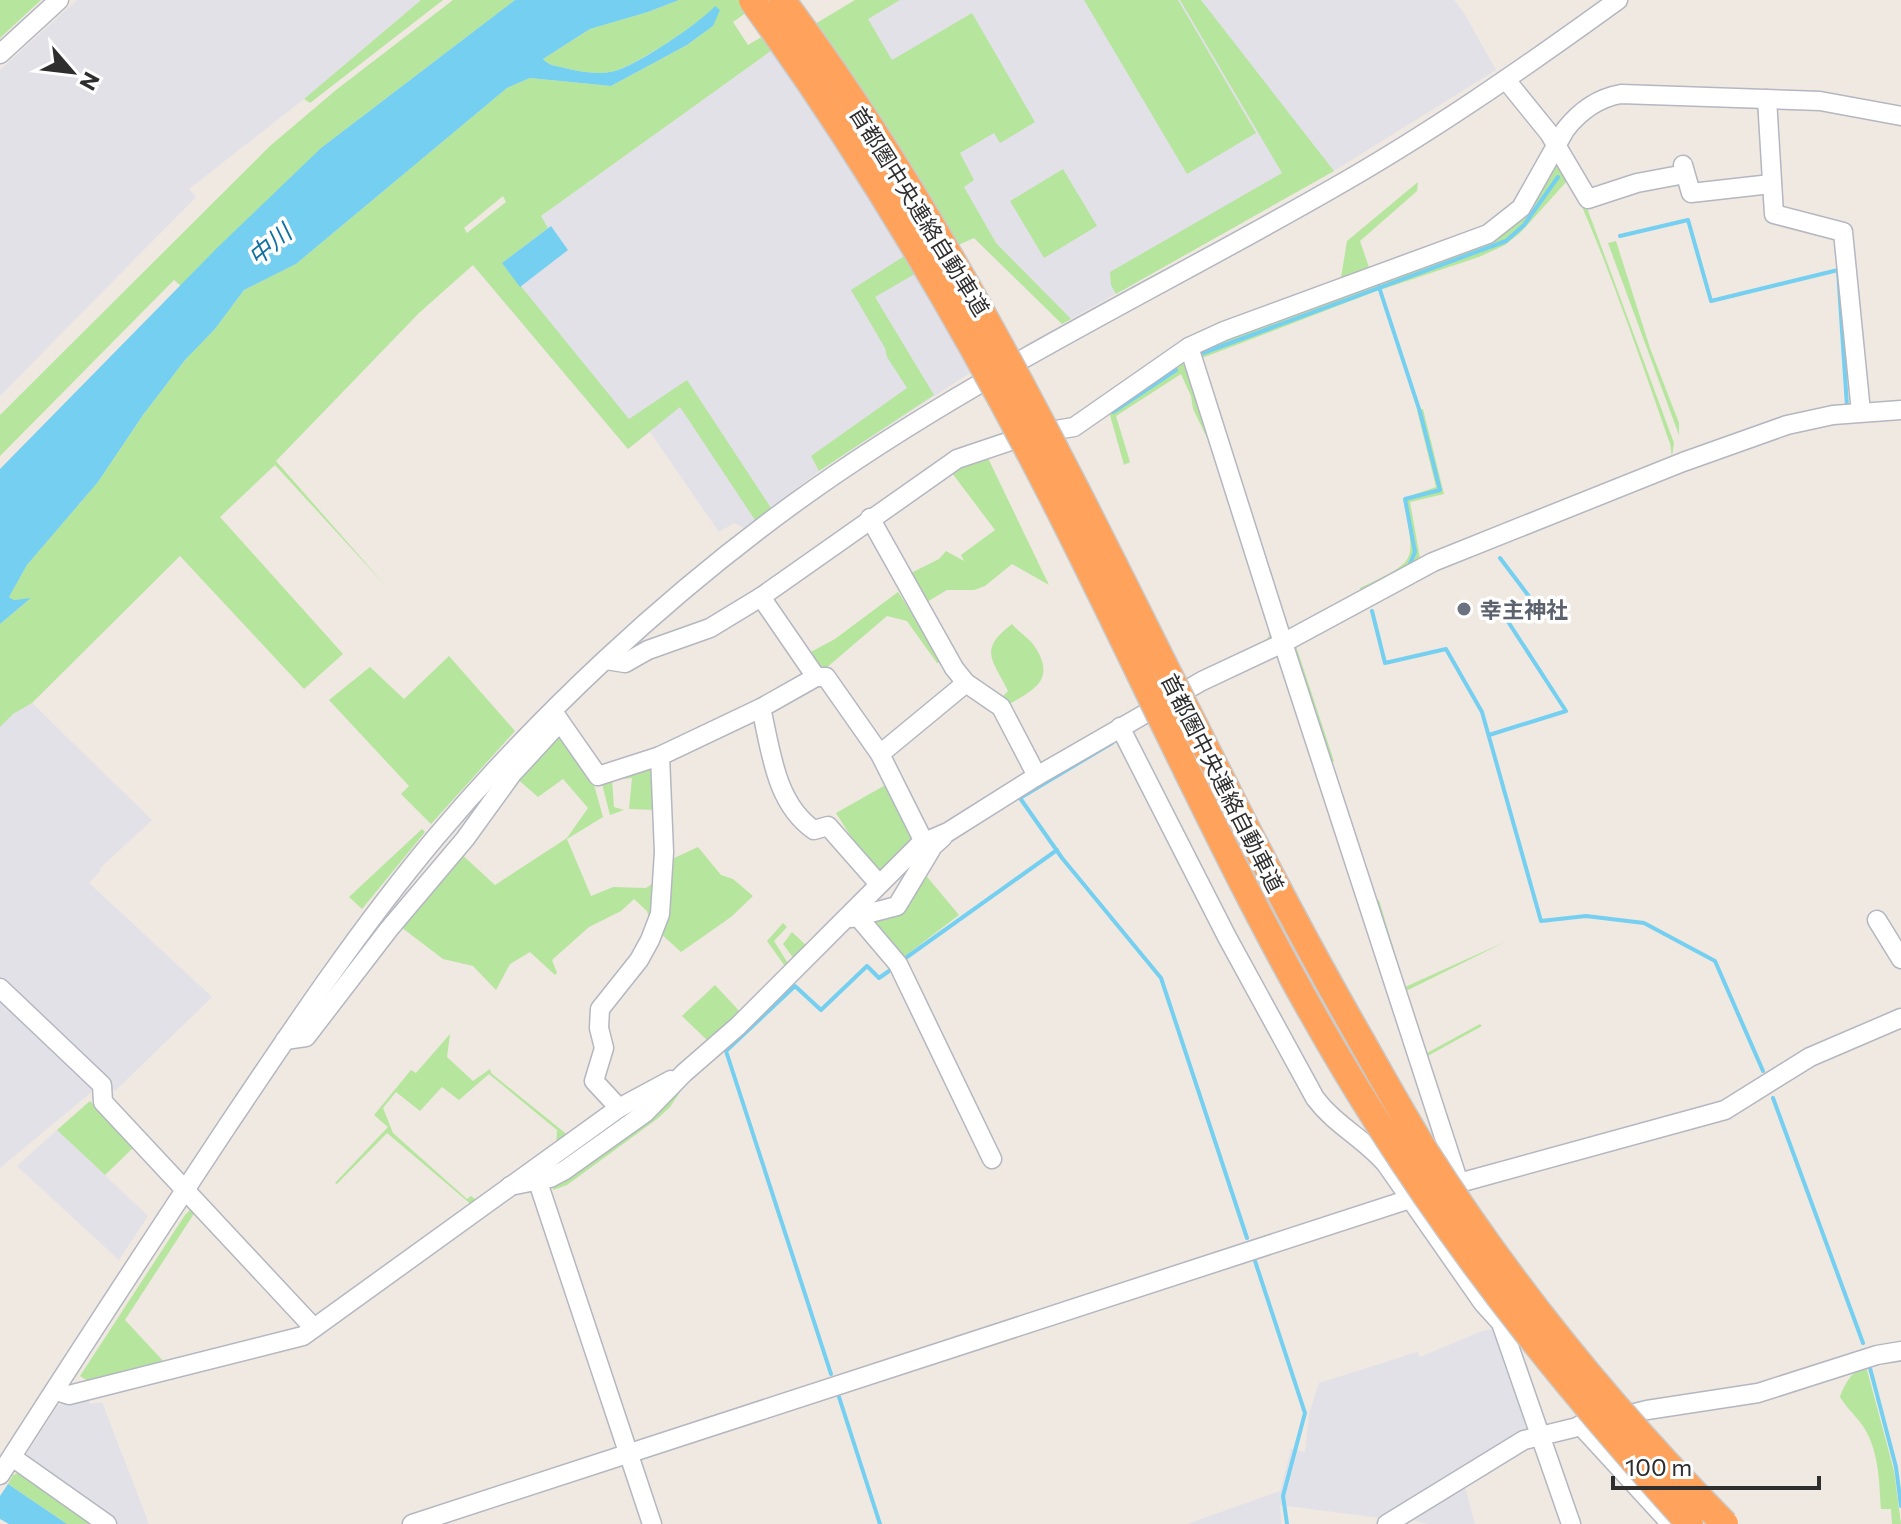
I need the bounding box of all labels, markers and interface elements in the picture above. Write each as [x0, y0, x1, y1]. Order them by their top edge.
north arrow [32, 32, 112, 112]
text: N [74, 68, 106, 95]
street label: 首都圏中央連絡自動車道 [844, 101, 996, 321]
water label: 中川 [241, 216, 299, 271]
place label: 幸主神社 [1480, 596, 1568, 623]
marker: 幸主神社 [1455, 600, 1473, 618]
street label: 首都圏中央連絡自動車道 [1156, 669, 1290, 897]
scale bar [1613, 1440, 1819, 1490]
text: 100 m [1625, 1452, 1692, 1481]

